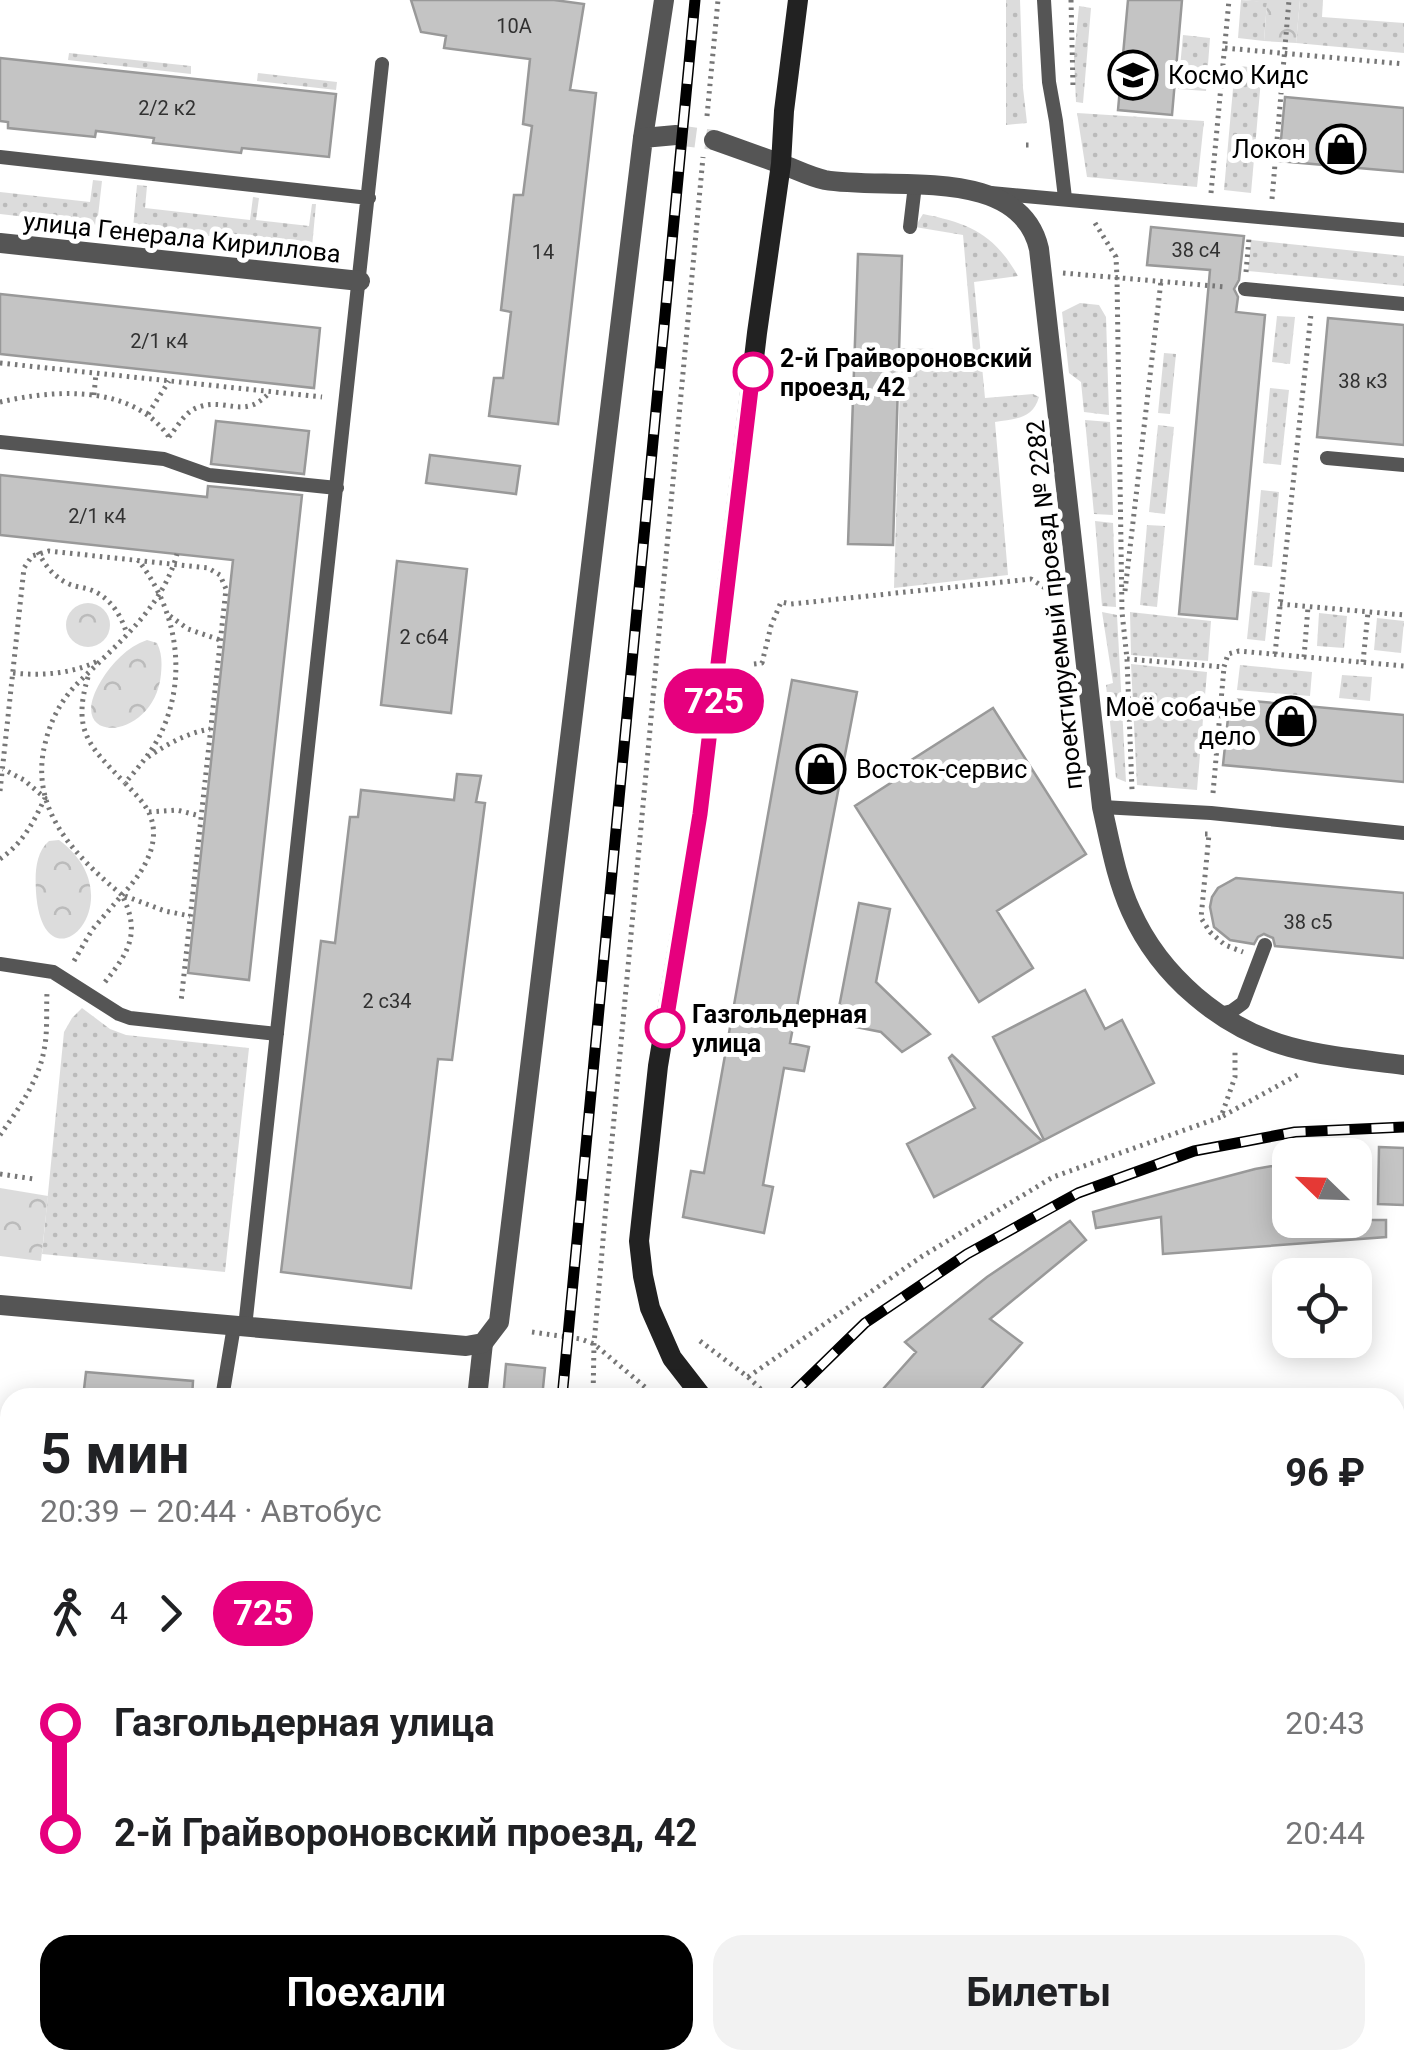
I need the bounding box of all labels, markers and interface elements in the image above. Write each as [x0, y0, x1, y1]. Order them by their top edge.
house number: 10А [496, 14, 532, 38]
school or university icon: Космо Кидс [1107, 49, 1159, 101]
place label: Космо Кидс [1168, 61, 1308, 90]
house number: 2/2 к2 [138, 96, 196, 120]
shop icon: Локон [1315, 123, 1367, 175]
place label: Локон [1232, 135, 1306, 164]
street label: улица Генерала Кириллова [22, 206, 342, 269]
house number: 38 с4 [1171, 238, 1221, 262]
house number: 14 [532, 240, 554, 264]
house number: 2/1 к4 [130, 329, 188, 353]
place label: 2-й Грайвороновский проезд, 42 [780, 344, 1032, 402]
marker: 2-й Грайвороновский проезд, 42 [734, 353, 772, 391]
house number: 38 к3 [1338, 369, 1388, 393]
street label: проектируемый проезд № 2282 [1021, 419, 1088, 791]
house number: 2/1 к4 [68, 504, 126, 528]
house number: 2 с64 [399, 625, 449, 649]
line badge: 725 [656, 668, 772, 734]
text: 725 [684, 681, 744, 722]
place label: Моё собачье дело [1105, 693, 1256, 751]
shop icon: Моё собачье дело [1265, 695, 1317, 747]
shop icon: Восток-сервис [795, 743, 847, 795]
place label: Восток-сервис [856, 755, 1027, 784]
house number: 38 с5 [1283, 910, 1333, 934]
house number: 2 с34 [362, 989, 412, 1013]
place label: Газгольдерная улица [692, 1000, 867, 1058]
marker: Газгольдерная улица [646, 1009, 684, 1047]
north arrow [1272, 1138, 1372, 1238]
map controls [1272, 1138, 1372, 1358]
button: locate [1272, 1258, 1372, 1358]
text: 5 мин [40, 1422, 189, 1486]
text: 96 ₽ [1285, 1451, 1365, 1495]
text: 20:39 – 20:44 · Автобус [40, 1492, 382, 1530]
icon: walk [40, 1586, 95, 1641]
icon: forward [143, 1586, 198, 1641]
text: 725 [233, 1593, 293, 1634]
text: 4 [110, 1594, 128, 1632]
text: Газгольдерная улица [114, 1701, 495, 1745]
text: 20:43 [1285, 1704, 1365, 1742]
text: 2-й Грайвороновский проезд, 42 [114, 1811, 697, 1855]
text: 20:44 [1285, 1814, 1365, 1852]
button: Поехали [40, 1935, 693, 2050]
button: Билеты [713, 1935, 1365, 2050]

